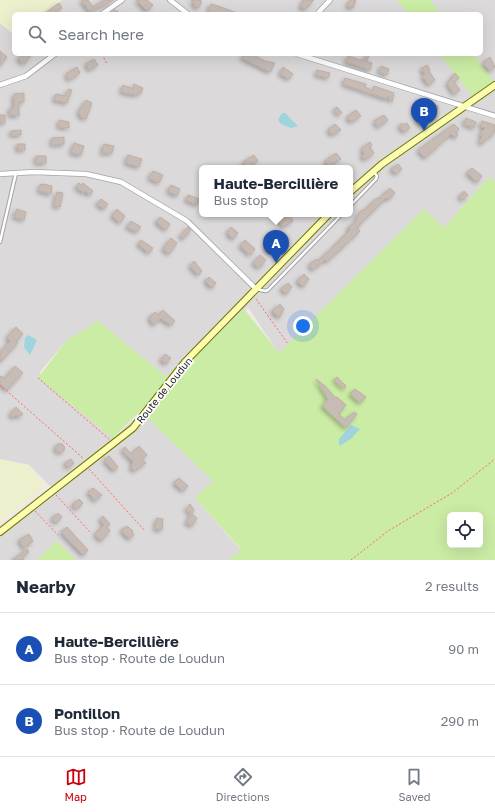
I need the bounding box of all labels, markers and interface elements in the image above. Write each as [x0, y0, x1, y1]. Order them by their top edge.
search box [12, 12, 483, 56]
icon: search [26, 23, 48, 45]
text: Search here [58, 25, 144, 43]
pin: B [411, 98, 437, 131]
popup [199, 165, 353, 217]
text: Haute-Bercillière [214, 174, 338, 192]
text: Bus stop [214, 192, 268, 208]
pin: A [263, 230, 289, 263]
your location [293, 316, 313, 336]
street label: Route de Loudun [134, 355, 194, 425]
map controls [447, 512, 483, 548]
button: locate [447, 512, 483, 548]
text: Nearby [16, 576, 76, 597]
text: 2 results [425, 578, 479, 594]
text: Haute-Bercillière [54, 632, 179, 650]
text: A [24, 641, 34, 657]
text: 90 m [448, 641, 479, 657]
text: Bus stop · Route de Loudun [54, 650, 225, 666]
text: Pontillon [54, 704, 120, 722]
text: B [24, 713, 34, 729]
text: 290 m [441, 713, 479, 729]
text: Bus stop · Route de Loudun [54, 722, 225, 738]
tab: Map [64, 766, 87, 803]
tab: Directions [216, 766, 270, 803]
tab: Saved [398, 766, 431, 803]

